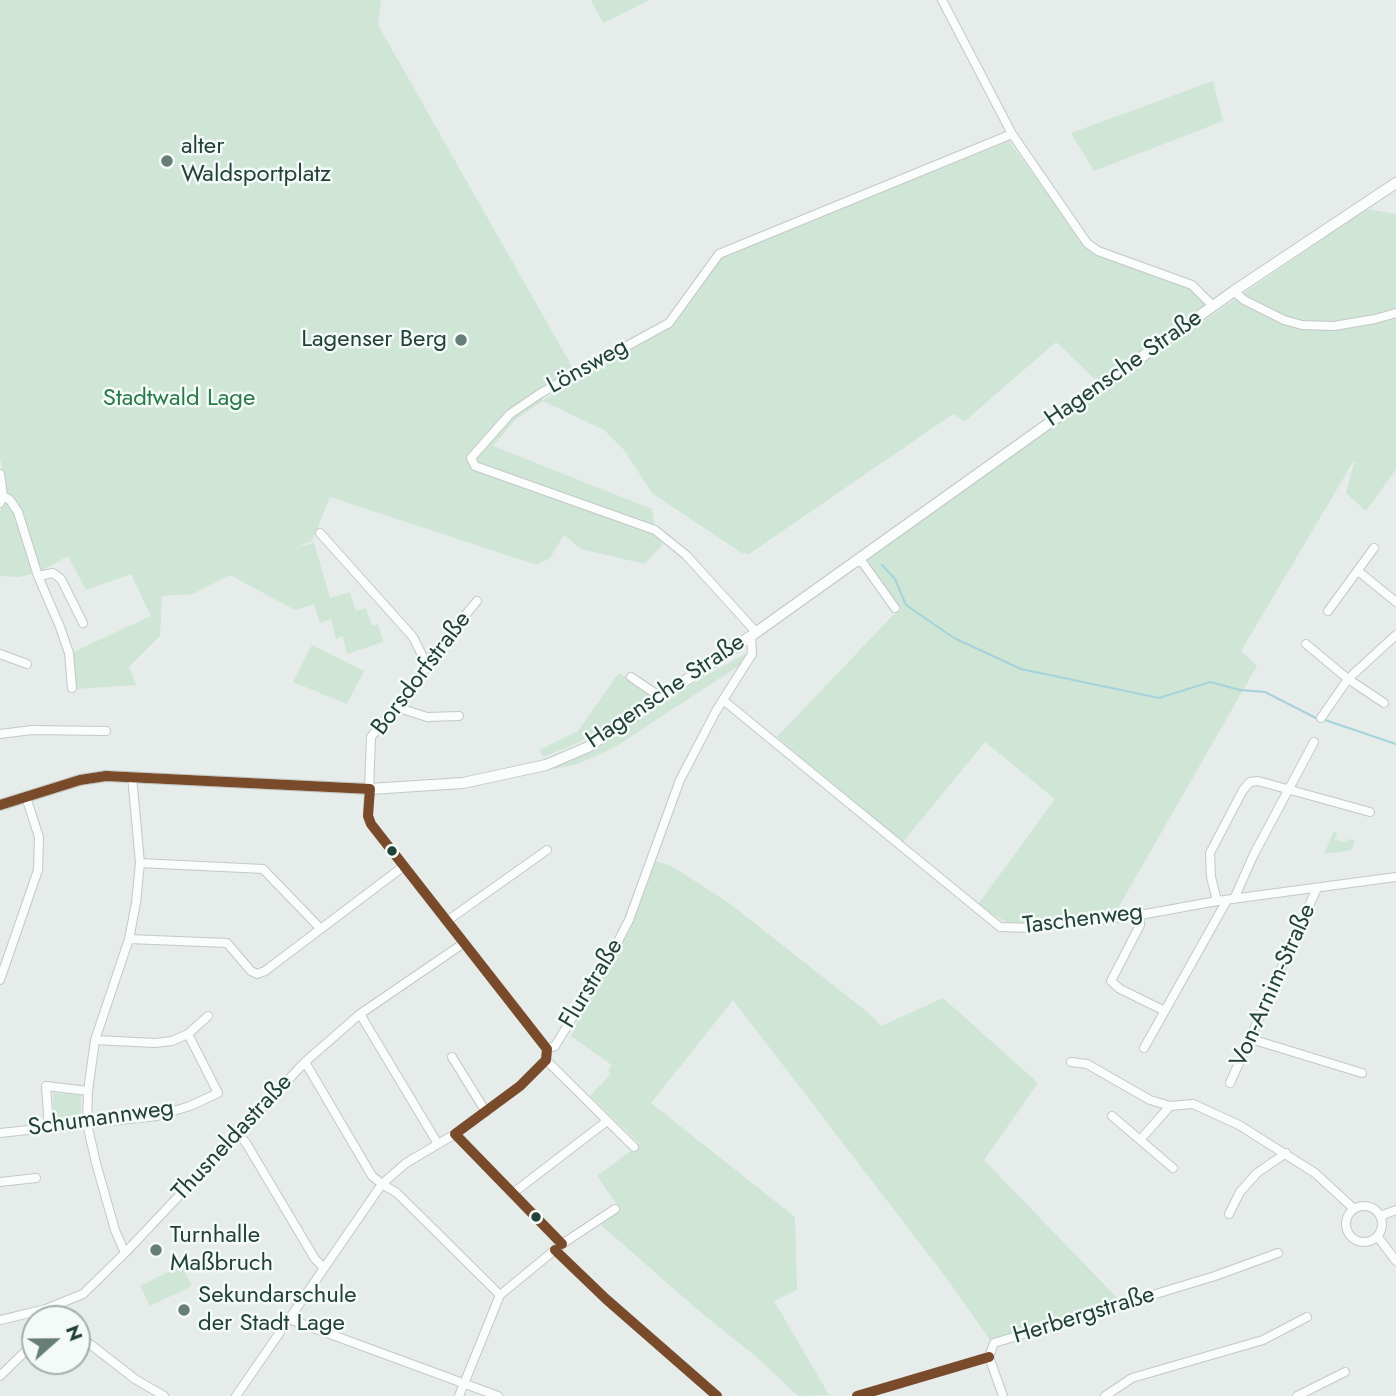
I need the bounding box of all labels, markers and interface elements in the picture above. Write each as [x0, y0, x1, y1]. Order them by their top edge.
place label: alter Waldsportplatz [181, 133, 331, 189]
marker: alter Waldsportplatz [159, 153, 175, 169]
street label: Hagensche Straße [1040, 304, 1208, 434]
place label: Lagenser Berg [301, 326, 447, 354]
marker: Lagenser Berg [453, 332, 469, 348]
street label: Lönsweg [543, 333, 633, 401]
park label: Stadtwald Lage [103, 385, 255, 413]
street label: Borsdorfstraße [366, 606, 478, 742]
street label: Hagensche Straße [581, 628, 751, 756]
unlabelled marker [385, 844, 399, 858]
street label: Taschenweg [1021, 898, 1145, 942]
street label: Von-Arnim-Straße [1225, 900, 1323, 1072]
street label: Flurstraße [554, 934, 630, 1034]
street label: Thusneldastraße [167, 1069, 299, 1207]
street label: Schumannweg [26, 1094, 176, 1144]
unlabelled marker [529, 1210, 543, 1224]
place label: Turnhalle Maßbruch [170, 1222, 273, 1278]
marker: Turnhalle Maßbruch [148, 1242, 164, 1258]
street label: Herbergstraße [1010, 1281, 1158, 1351]
place label: Sekundarschule der Stadt Lage [198, 1282, 357, 1338]
marker: Sekundarschule der Stadt Lage [176, 1302, 192, 1318]
north arrow [21, 1305, 91, 1375]
text: N [59, 1321, 90, 1345]

